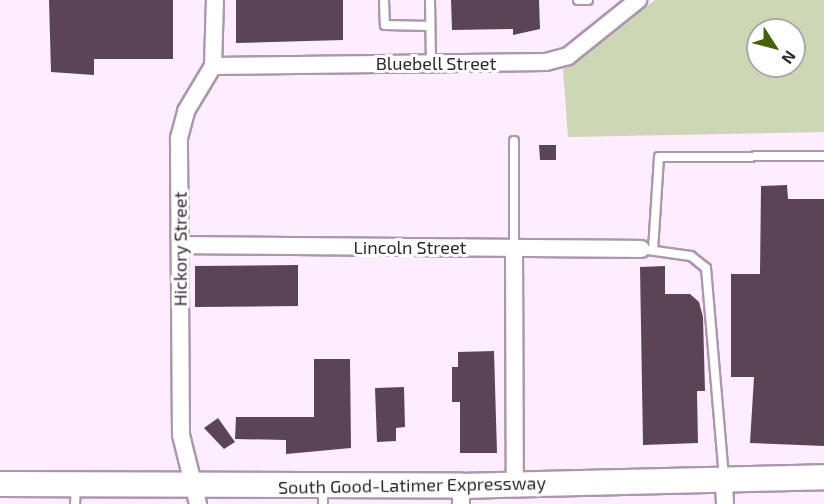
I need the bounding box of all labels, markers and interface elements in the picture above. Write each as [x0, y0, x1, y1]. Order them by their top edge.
north arrow [746, 18, 806, 78]
text: N [778, 47, 800, 68]
street label: Bluebell Street [375, 52, 497, 74]
street label: Hickory Street [169, 191, 191, 307]
street label: Lincoln Street [354, 236, 466, 258]
street label: South Good-Latimer Expressway [278, 472, 546, 498]

